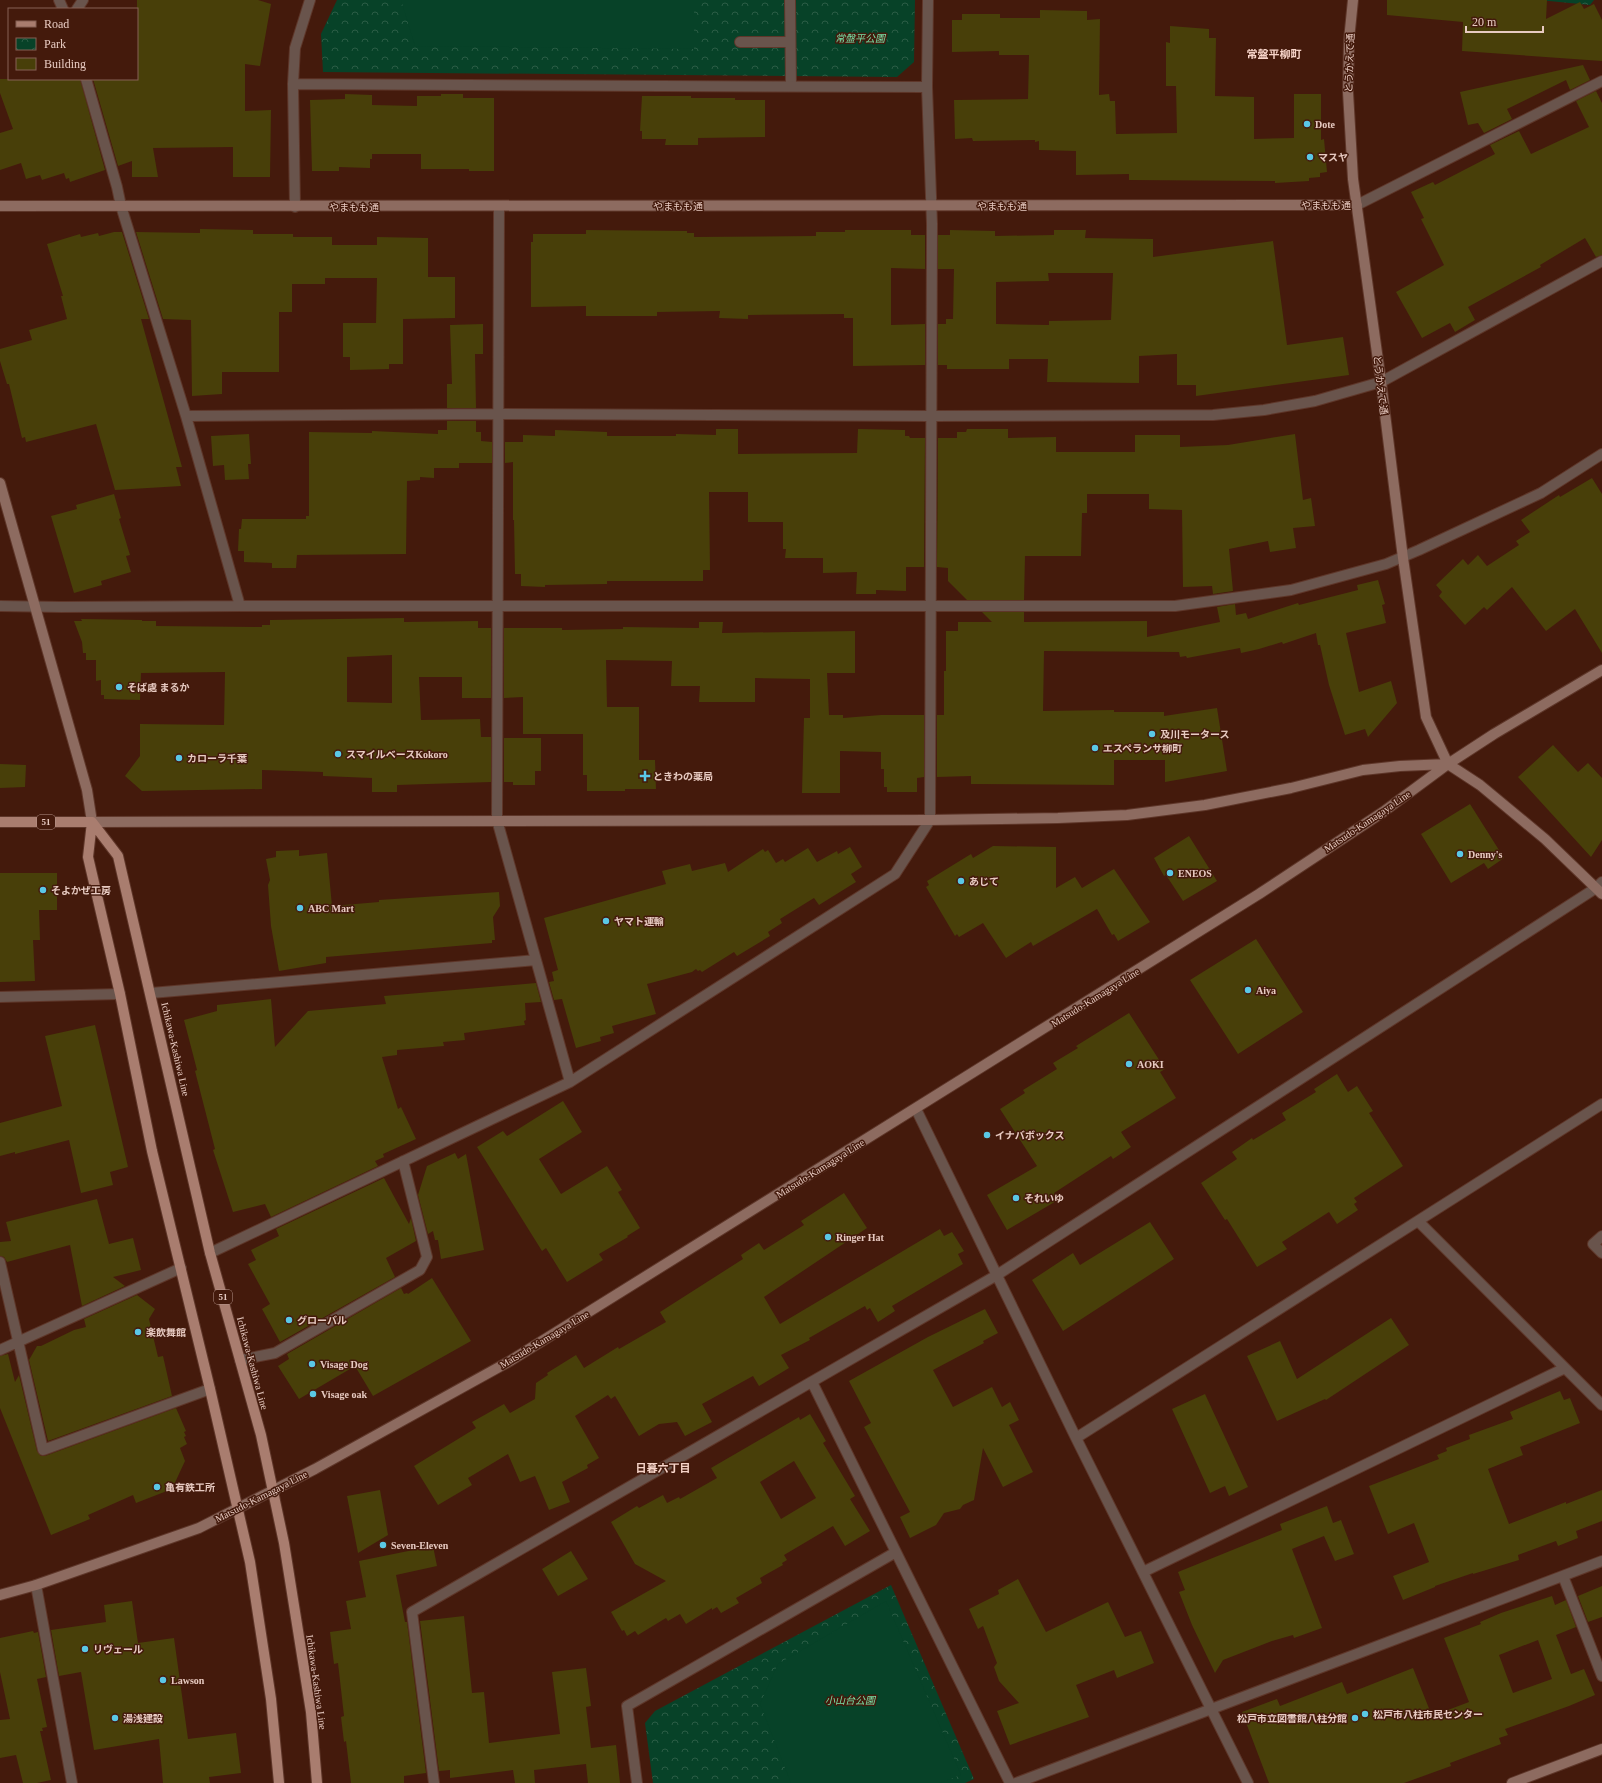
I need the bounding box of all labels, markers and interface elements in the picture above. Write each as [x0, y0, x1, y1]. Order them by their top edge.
legend [8, 8, 138, 80]
scale bar [1466, 8, 1543, 34]
text: 20 m [1472, 15, 1497, 29]
text: Road [44, 17, 69, 31]
park label: 常盤平公園 [835, 33, 887, 44]
street label: とうかえで通 [1343, 33, 1356, 93]
text: Park [44, 37, 66, 51]
district label: 常盤平柳町 [1247, 48, 1302, 60]
text: Building [44, 57, 86, 71]
marker: Dote [1302, 119, 1312, 129]
place label: Dote [1315, 119, 1336, 130]
marker: マスヤ [1305, 152, 1315, 162]
place label: マスヤ [1318, 152, 1348, 163]
street label: やまもも通 [1301, 200, 1351, 211]
street label: やまもも通 [653, 201, 703, 212]
street label: やまもも通 [977, 201, 1027, 212]
street label: やまもも通 [329, 202, 379, 213]
street label: とうかえで通 [1371, 355, 1390, 415]
marker: そば處 まるか [114, 682, 124, 692]
place label: そば處 まるか [127, 682, 190, 693]
marker: 及川モータース [1147, 729, 1157, 739]
place label: 及川モータース [1160, 729, 1230, 740]
marker: エスペランサ柳町 [1090, 743, 1100, 753]
place label: エスペランサ柳町 [1103, 743, 1182, 754]
marker: スマイルベースKokoro [333, 749, 343, 759]
place label: スマイルベースKokoro [346, 749, 448, 760]
marker: カローラ千葉 [174, 753, 184, 763]
place label: カローラ千葉 [187, 753, 247, 764]
marker: ときわの薬局 [640, 771, 650, 781]
place label: ときわの薬局 [653, 771, 713, 782]
street label: Matsudo-Kamagaya Line [1322, 788, 1413, 854]
road number: 51 [37, 815, 55, 829]
marker: Denny's [1455, 849, 1465, 859]
place label: Denny's [1468, 849, 1503, 860]
marker: ENEOS [1165, 868, 1175, 878]
place label: ENEOS [1178, 868, 1212, 879]
marker: あじて [956, 876, 966, 886]
place label: あじて [969, 876, 999, 887]
marker: そよかぜ工房 [38, 885, 48, 895]
place label: そよかぜ工房 [51, 885, 111, 896]
marker: ABC Mart [295, 903, 305, 913]
place label: ABC Mart [308, 903, 354, 914]
marker: ヤマト運輸 [601, 916, 611, 926]
place label: ヤマト運輸 [614, 916, 664, 927]
street label: Matsudo-Kamagaya Line [1049, 965, 1142, 1029]
marker: Aiya [1243, 985, 1253, 995]
place label: Aiya [1256, 985, 1276, 996]
street label: Ichikawa-Kashiwa Line [159, 1001, 192, 1098]
marker: AOKI [1124, 1059, 1134, 1069]
place label: AOKI [1137, 1059, 1164, 1070]
marker: イナバボックス [982, 1130, 992, 1140]
place label: イナバボックス [995, 1130, 1065, 1141]
street label: Matsudo-Kamagaya Line [774, 1136, 867, 1200]
marker: それいゆ [1011, 1193, 1021, 1203]
place label: それいゆ [1024, 1193, 1064, 1204]
marker: Ringer Hat [823, 1232, 833, 1242]
place label: Ringer Hat [836, 1232, 885, 1243]
road number: 51 [214, 1290, 232, 1304]
street label: Matsudo-Kamagaya Line [498, 1308, 591, 1370]
street label: Ichikawa-Kashiwa Line [235, 1315, 270, 1411]
marker: グローバル [284, 1315, 294, 1325]
place label: グローバル [297, 1315, 347, 1326]
marker: 楽飲舞館 [133, 1327, 143, 1337]
place label: 楽飲舞館 [146, 1327, 186, 1338]
marker: Visage Dog [307, 1359, 317, 1369]
place label: Visage Dog [320, 1359, 368, 1370]
marker: Visage oak [308, 1389, 318, 1399]
place label: Visage oak [321, 1389, 367, 1400]
district label: 日暮六丁目 [636, 1462, 691, 1474]
street label: Matsudo-Kamagaya Line [213, 1468, 310, 1524]
marker: 亀有鉄工所 [152, 1482, 162, 1492]
place label: 亀有鉄工所 [165, 1482, 215, 1493]
marker: Seven-Eleven [378, 1540, 388, 1550]
place label: Seven-Eleven [391, 1540, 449, 1551]
street label: Ichikawa-Kashiwa Line [304, 1634, 329, 1731]
marker: リヴェール [80, 1644, 90, 1654]
place label: リヴェール [93, 1644, 143, 1655]
marker: Lawson [158, 1675, 168, 1685]
place label: Lawson [171, 1675, 205, 1686]
park label: 小山台公園 [825, 1695, 877, 1706]
marker: 松戸市八柱市民センター [1360, 1709, 1370, 1719]
place label: 松戸市八柱市民センター [1373, 1709, 1483, 1720]
marker: 湯浅建設 [110, 1713, 120, 1723]
place label: 湯浅建設 [123, 1713, 163, 1724]
place label: 松戸市立図書館八柱分館 [1237, 1713, 1347, 1724]
marker: 松戸市立図書館八柱分館 [1350, 1713, 1360, 1723]

